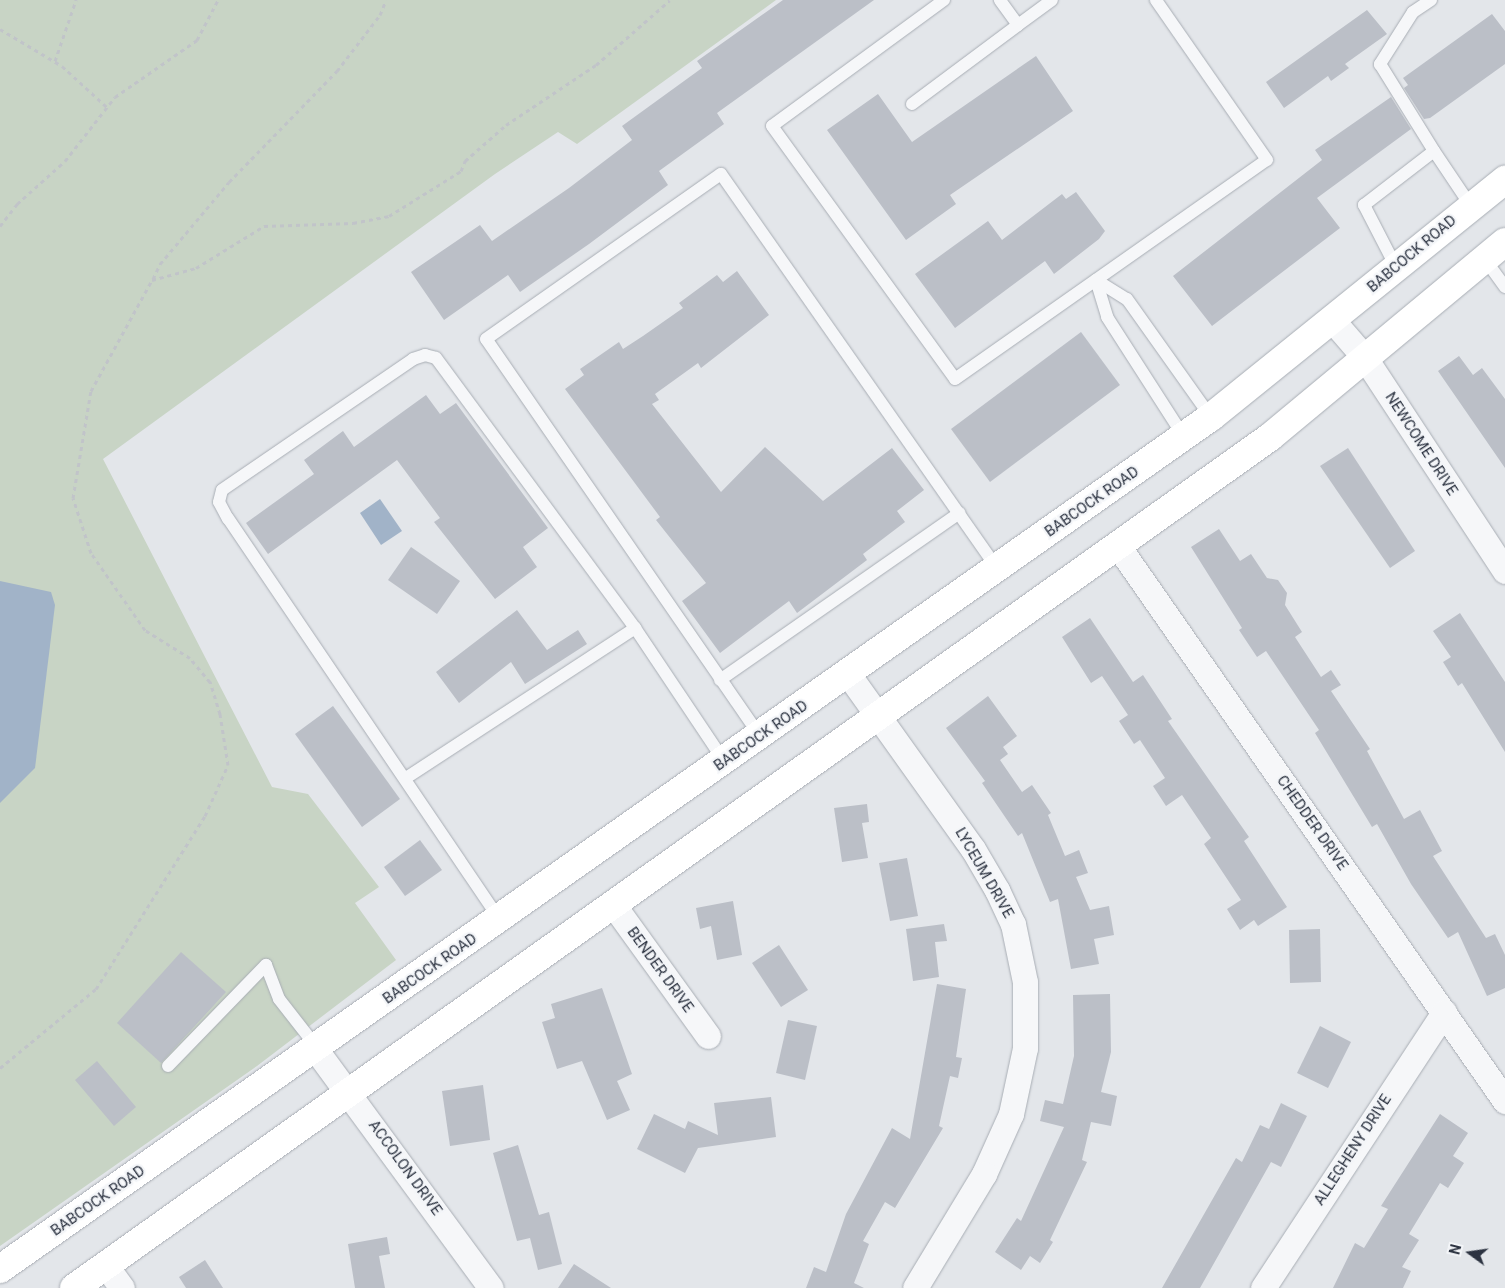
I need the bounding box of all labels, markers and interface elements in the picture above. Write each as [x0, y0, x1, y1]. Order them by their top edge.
street label: BABCOCK ROAD [1364, 212, 1460, 296]
street label: NEWCOME DRIVE [1381, 389, 1461, 499]
street label: BABCOCK ROAD [1042, 463, 1142, 541]
street label: BABCOCK ROAD [711, 697, 811, 775]
street label: CHEDDER DRIVE [1273, 772, 1351, 874]
street label: LYCEUM DRIVE [951, 825, 1017, 921]
street label: BENDER DRIVE [623, 924, 697, 1016]
street label: BABCOCK ROAD [380, 930, 480, 1008]
street label: ALLEGHENY DRIVE [1310, 1091, 1396, 1209]
street label: ACCOLON DRIVE [364, 1117, 446, 1219]
street label: BABCOCK ROAD [48, 1162, 148, 1240]
north arrow [1445, 1228, 1495, 1278]
text: N [1446, 1243, 1464, 1256]

